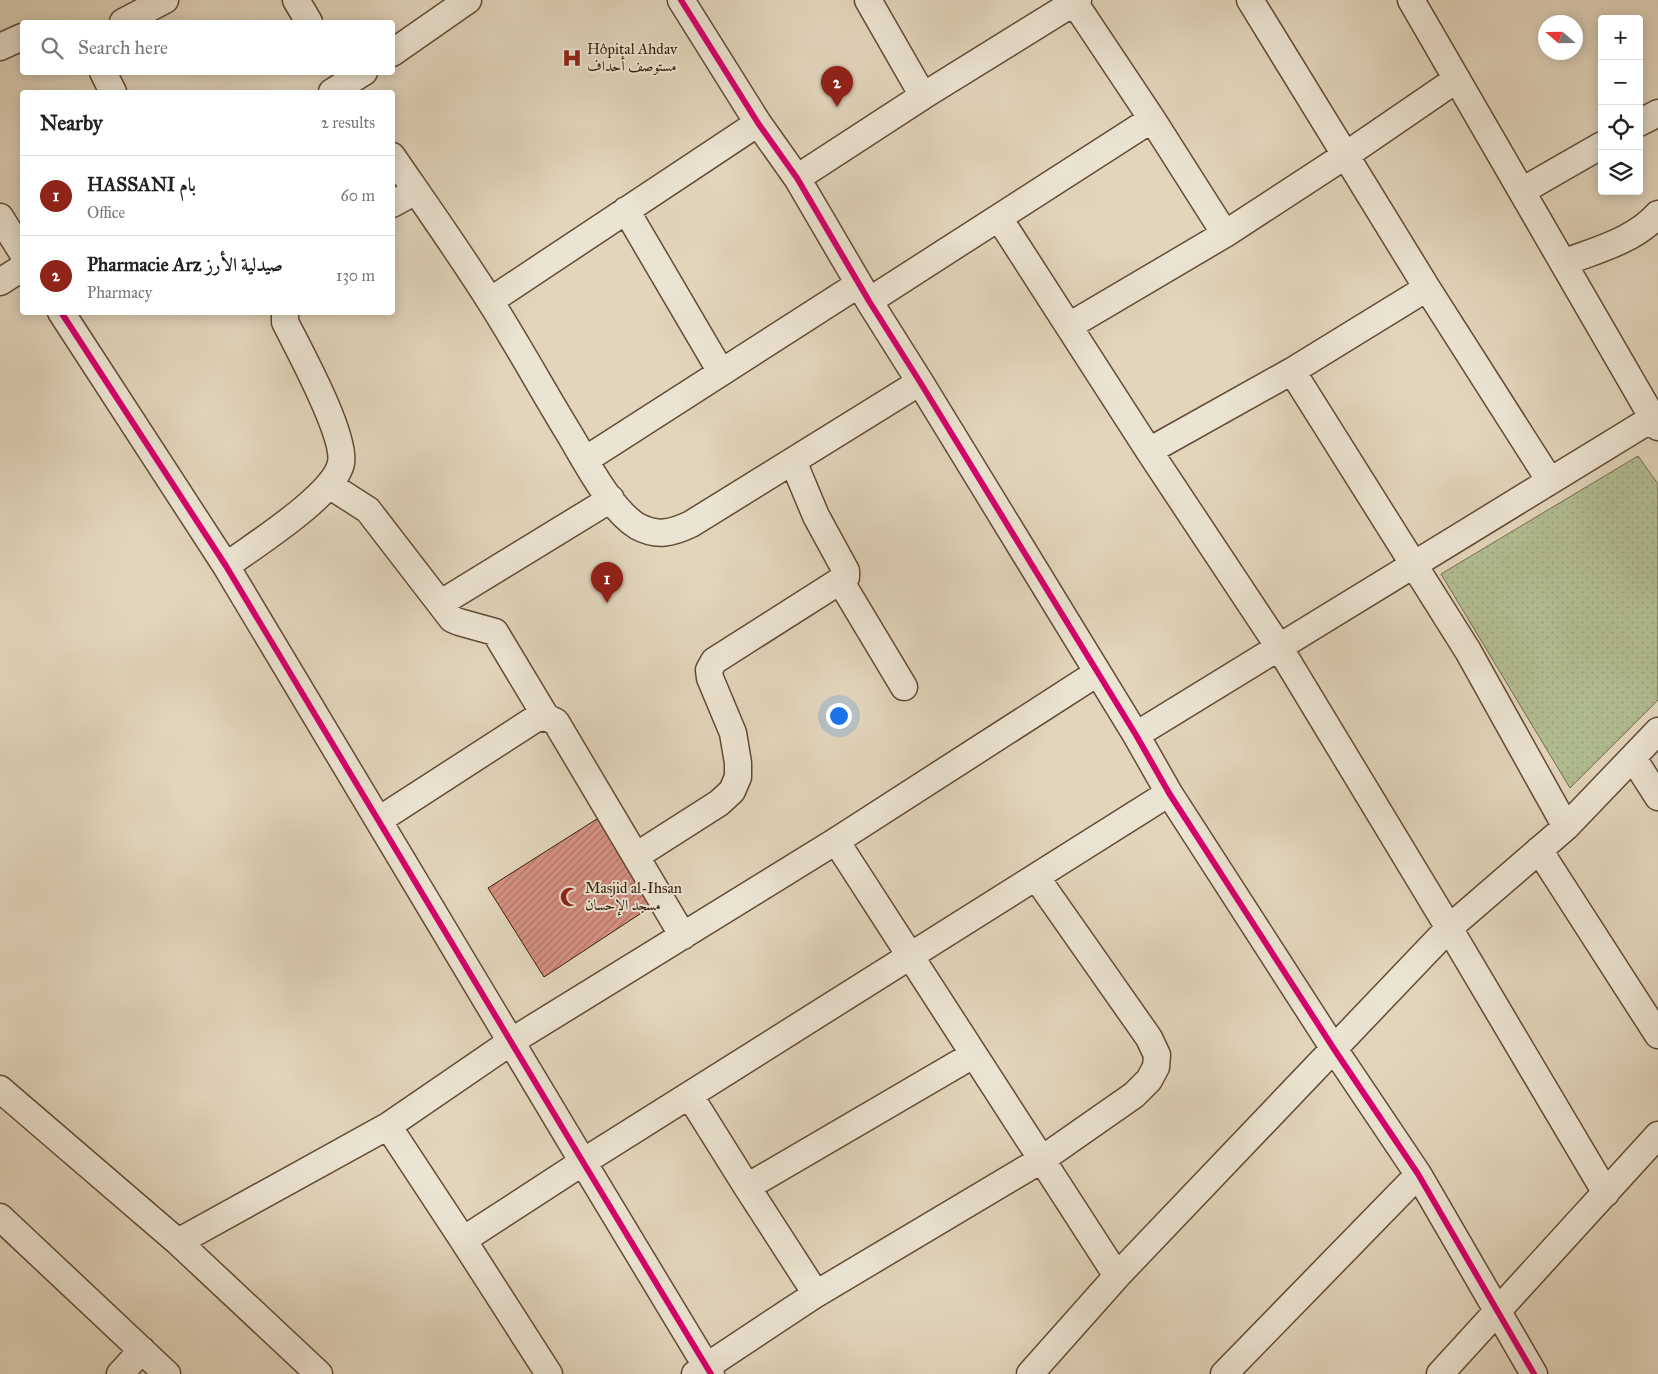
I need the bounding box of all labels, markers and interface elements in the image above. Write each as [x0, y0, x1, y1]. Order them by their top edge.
north arrow [1538, 15, 1583, 60]
map controls [1598, 15, 1643, 195]
button: + [1598, 15, 1643, 60]
search box [20, 20, 395, 75]
icon: search [38, 34, 66, 62]
text: Search here [78, 36, 168, 59]
place label: Hôpital Ahdav مستوصف أحداف [587, 40, 678, 75]
hospital icon: Hôpital Ahdav مستوصف أحداف [561, 47, 583, 69]
button: − [1598, 60, 1643, 105]
pin: 2 [821, 66, 853, 107]
button: locate [1598, 105, 1643, 150]
text: Nearby [40, 110, 103, 136]
text: 2 results [321, 113, 375, 132]
button: layers [1598, 150, 1643, 195]
text: HASSANI بام [87, 173, 196, 196]
text: 1 [53, 186, 59, 205]
text: 60 m [341, 186, 375, 205]
text: Office [87, 203, 125, 222]
text: Pharmacie Arz صيدلية الأرز [87, 253, 283, 276]
text: 2 [52, 266, 60, 285]
text: 130 m [336, 266, 375, 285]
text: Pharmacy [87, 283, 152, 302]
pin: 1 [591, 562, 623, 603]
your location [826, 703, 852, 729]
place label: Masjid al-Ihsan مسجد الإحسان [585, 879, 682, 916]
mosque icon: Masjid al-Ihsan مسجد الإحسان [559, 886, 581, 908]

